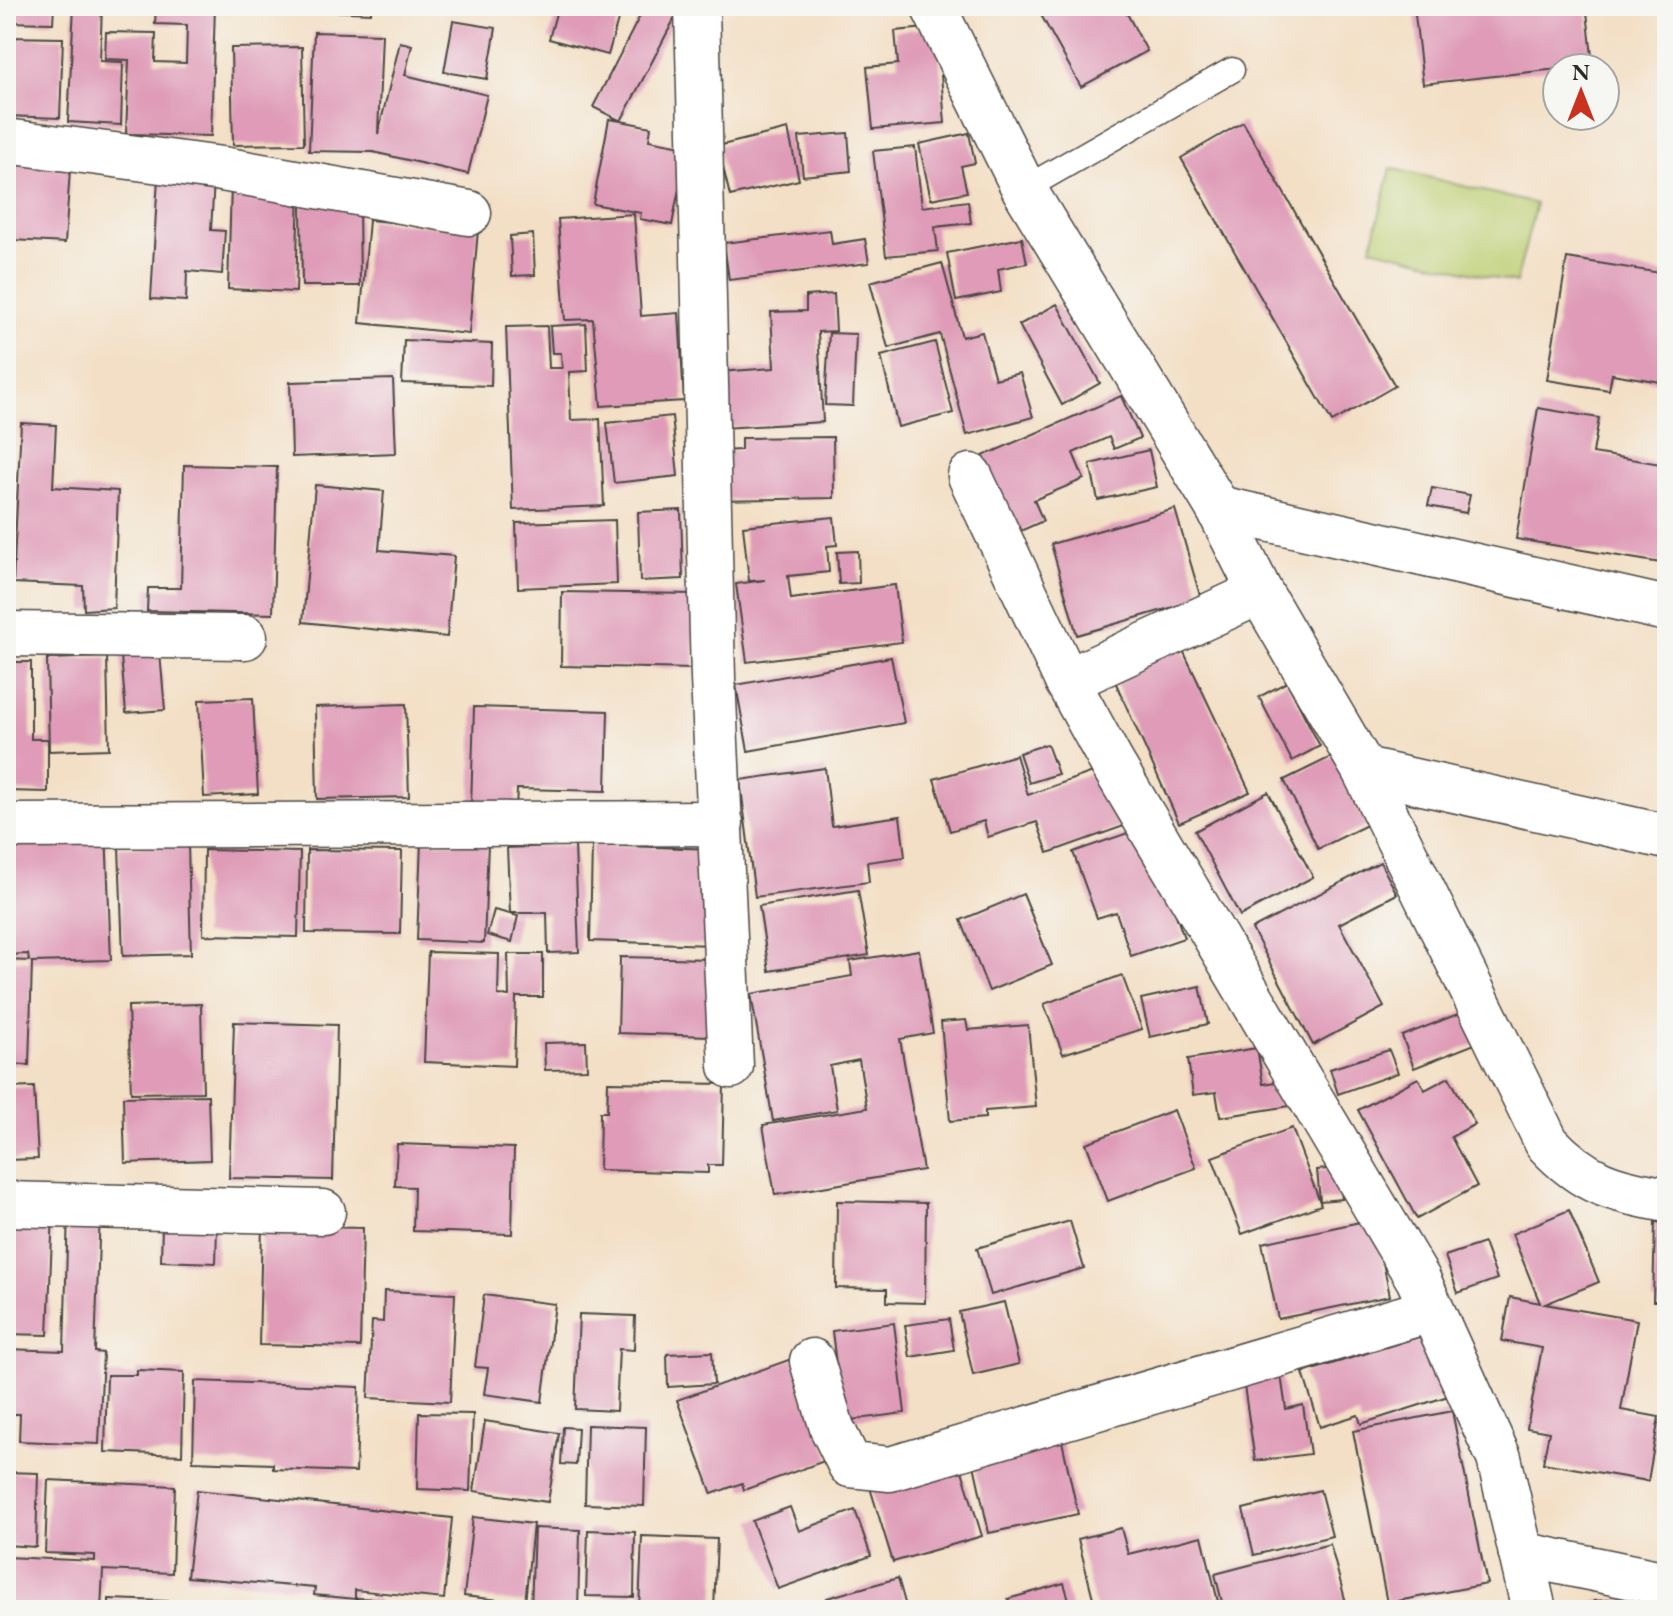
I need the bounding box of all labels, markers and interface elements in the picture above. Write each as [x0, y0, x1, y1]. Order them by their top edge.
north arrow [1541, 52, 1621, 132]
text: N [1572, 58, 1590, 87]

